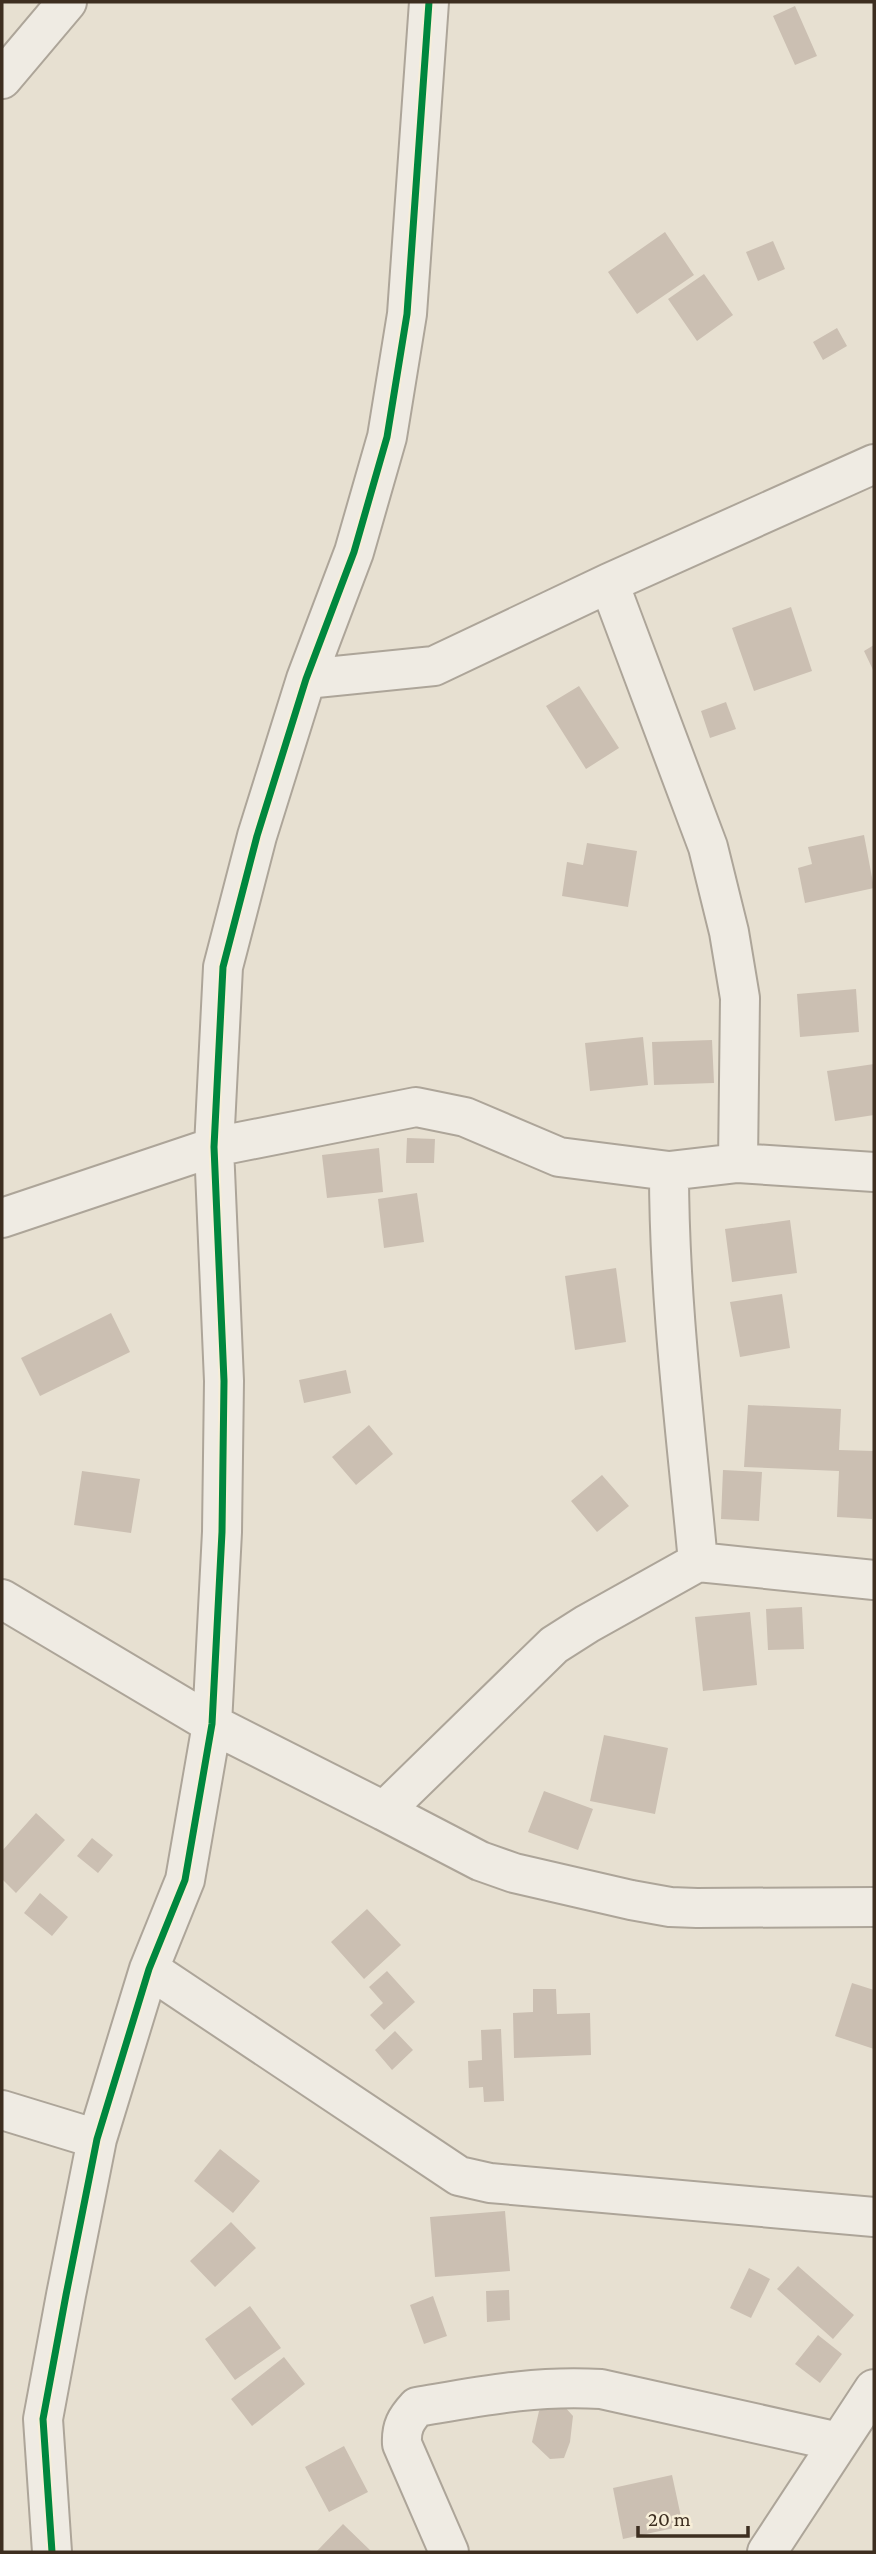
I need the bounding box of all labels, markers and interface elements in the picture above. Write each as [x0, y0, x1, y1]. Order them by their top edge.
scale bar [638, 2494, 748, 2538]
text: 20 m [648, 2507, 691, 2531]

